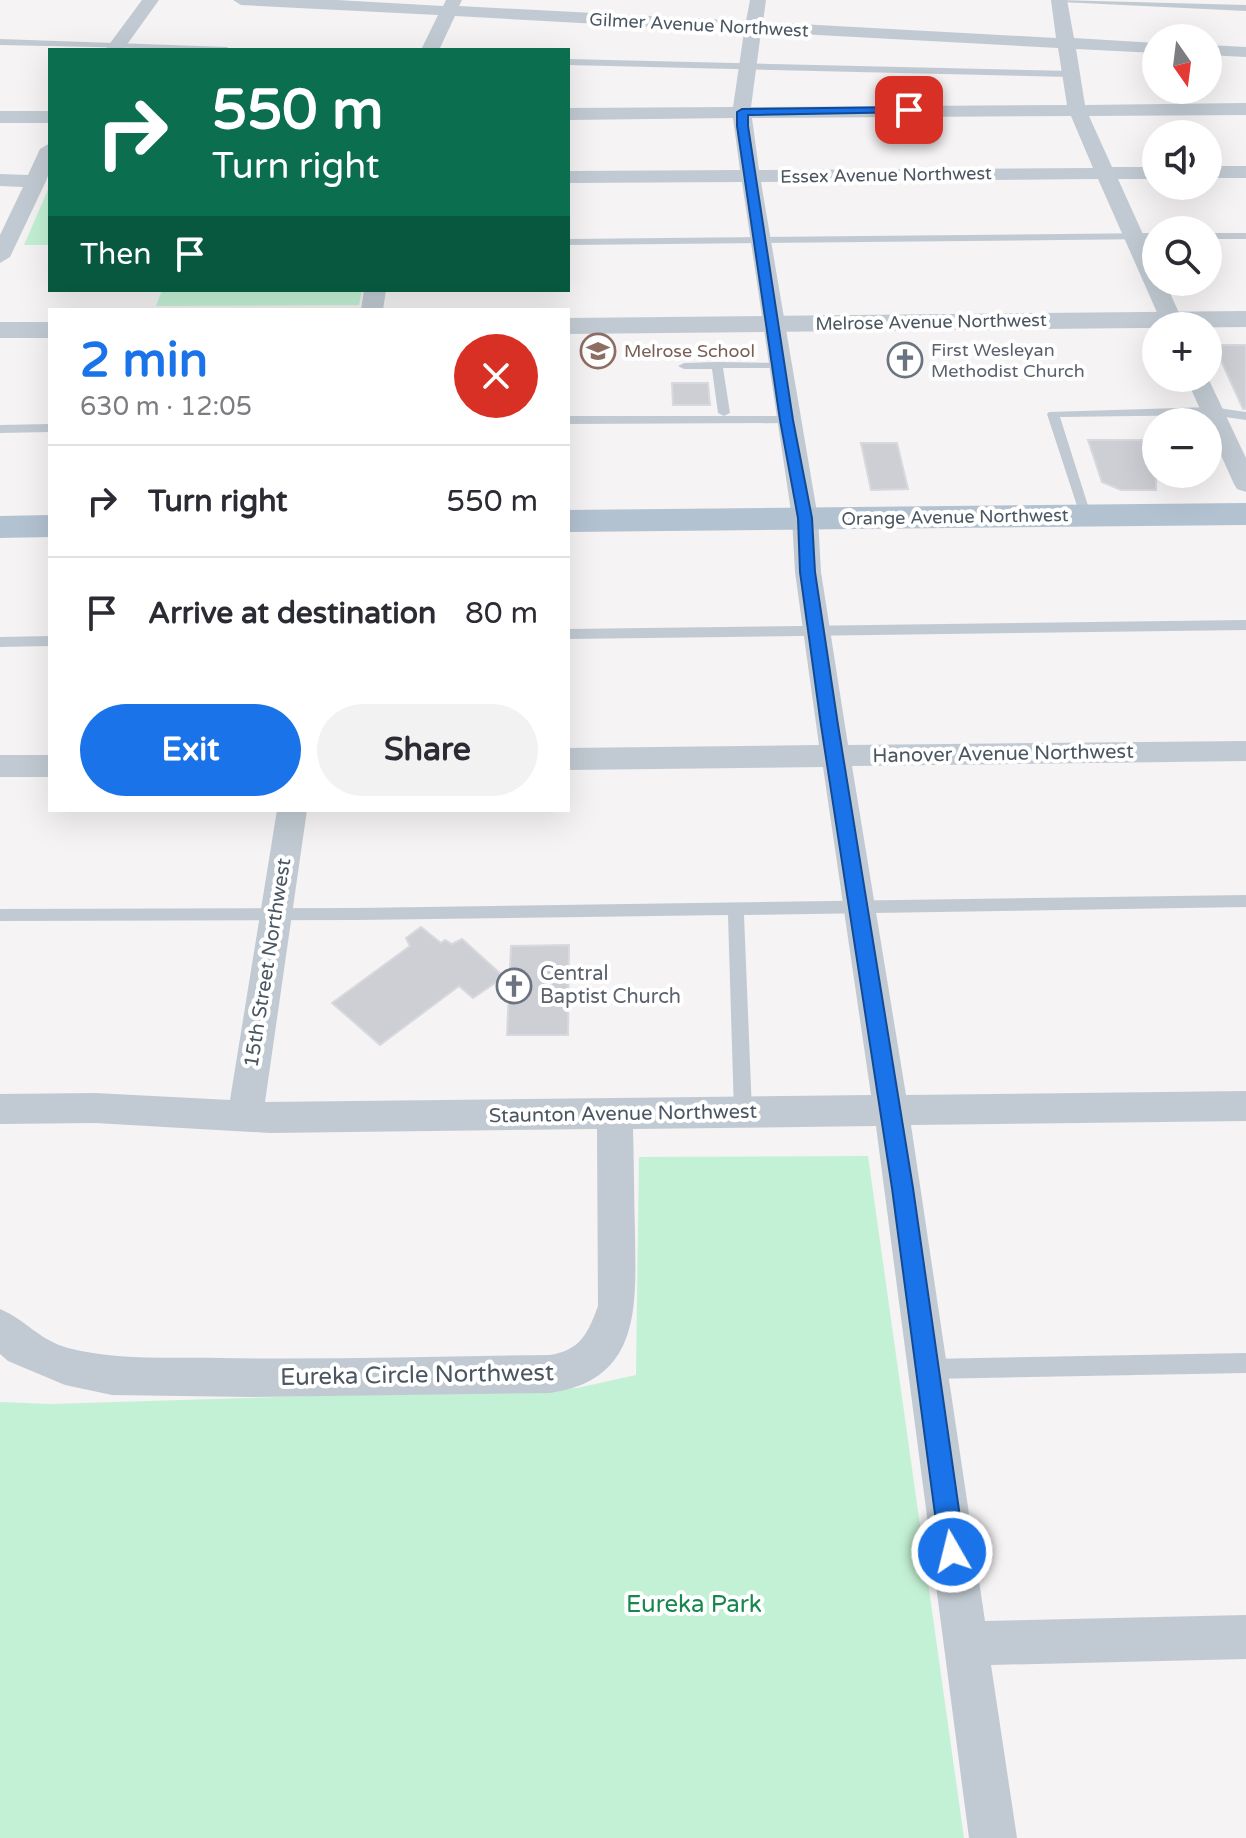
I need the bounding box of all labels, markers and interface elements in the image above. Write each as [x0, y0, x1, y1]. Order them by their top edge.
street label: Gilmer Avenue Northwest [589, 8, 809, 42]
north arrow [1142, 24, 1222, 104]
map controls [1142, 24, 1222, 488]
pin [875, 76, 943, 144]
text: 550 m [212, 77, 383, 144]
icon: right [80, 80, 184, 184]
icon: arrive [887, 88, 931, 132]
button: sound [1142, 120, 1222, 200]
text: Turn right [212, 145, 379, 188]
street label: Essex Avenue Northwest [780, 162, 992, 188]
button: search [1142, 216, 1222, 296]
icon: arrive [168, 232, 212, 276]
text: Then [80, 236, 152, 273]
street label: Melrose Avenue Northwest [815, 309, 1047, 335]
button: + [1142, 312, 1222, 392]
text: 2 min [80, 332, 208, 390]
school or university icon: Melrose School [579, 332, 617, 370]
button: close [454, 334, 538, 418]
place label: First Wesleyan Methodist Church [931, 339, 1085, 382]
place label: Melrose School [624, 340, 755, 362]
church icon: First Wesleyan Methodist Church [886, 341, 924, 379]
text: 630 m · 12:05 [80, 391, 252, 422]
button: − [1142, 408, 1222, 488]
icon: right [80, 479, 124, 523]
text: Turn right [148, 483, 288, 520]
text: 550 m [446, 483, 538, 520]
street label: Orange Avenue Northwest [841, 504, 1069, 530]
icon: arrive [80, 591, 124, 635]
text: Arrive at destination [148, 595, 436, 632]
text: 80 m [465, 595, 538, 632]
button: Exit [80, 704, 301, 796]
button: Share [317, 704, 538, 796]
street label: Hanover Avenue Northwest [872, 740, 1134, 768]
street label: 15th Street Northwest [240, 856, 296, 1070]
place label: Central Baptist Church [540, 962, 681, 1009]
church icon: Central Baptist Church [495, 967, 533, 1005]
street label: Staunton Avenue Northwest [489, 1100, 758, 1128]
street label: Eureka Circle Northwest [280, 1358, 554, 1392]
position arrow [910, 1510, 994, 1594]
park label: Eureka Park [626, 1590, 762, 1619]

